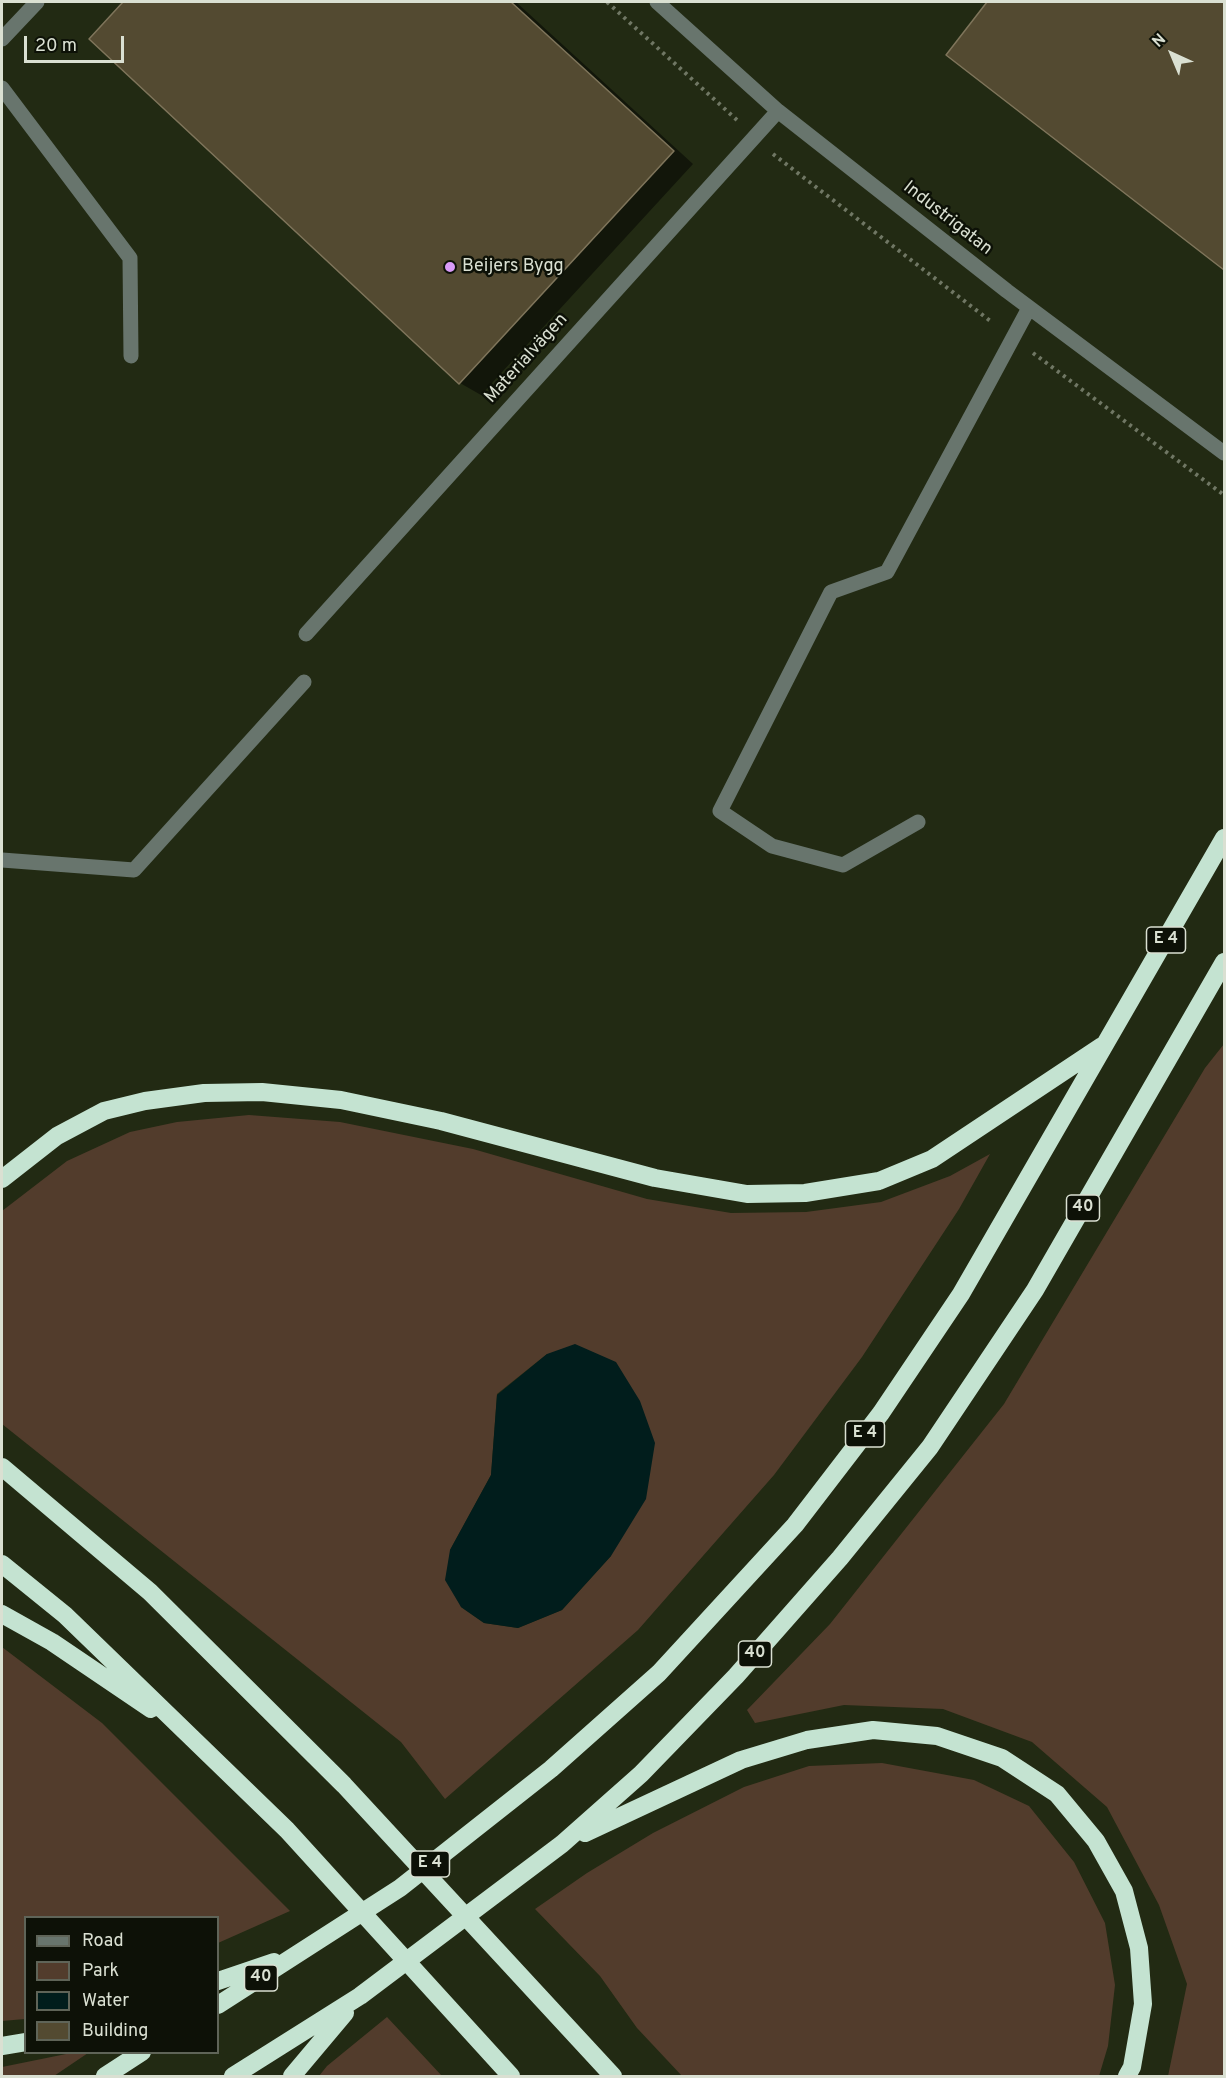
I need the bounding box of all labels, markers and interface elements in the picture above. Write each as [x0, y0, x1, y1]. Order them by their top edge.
scale bar [27, 24, 128, 62]
north arrow [1142, 24, 1202, 84]
text: N [1148, 30, 1171, 52]
text: 20 m [35, 35, 77, 58]
street label: Industrigatan [898, 177, 996, 261]
place label: Beijers Bygg [462, 256, 564, 278]
marker: Beijers Bygg [443, 260, 457, 274]
street label: Materialvägen [481, 310, 573, 408]
road number: E 4 [1146, 927, 1186, 953]
road number: 40 [1066, 1195, 1100, 1221]
road number: E 4 [846, 1421, 884, 1447]
road number: 40 [738, 1641, 771, 1667]
road number: E 4 [410, 1851, 450, 1877]
legend [24, 1916, 219, 2054]
text: Road [82, 1930, 124, 1953]
text: Park [82, 1960, 119, 1983]
road number: 40 [244, 1965, 278, 1991]
text: Water [82, 1990, 129, 2013]
text: Building [82, 2020, 148, 2043]

